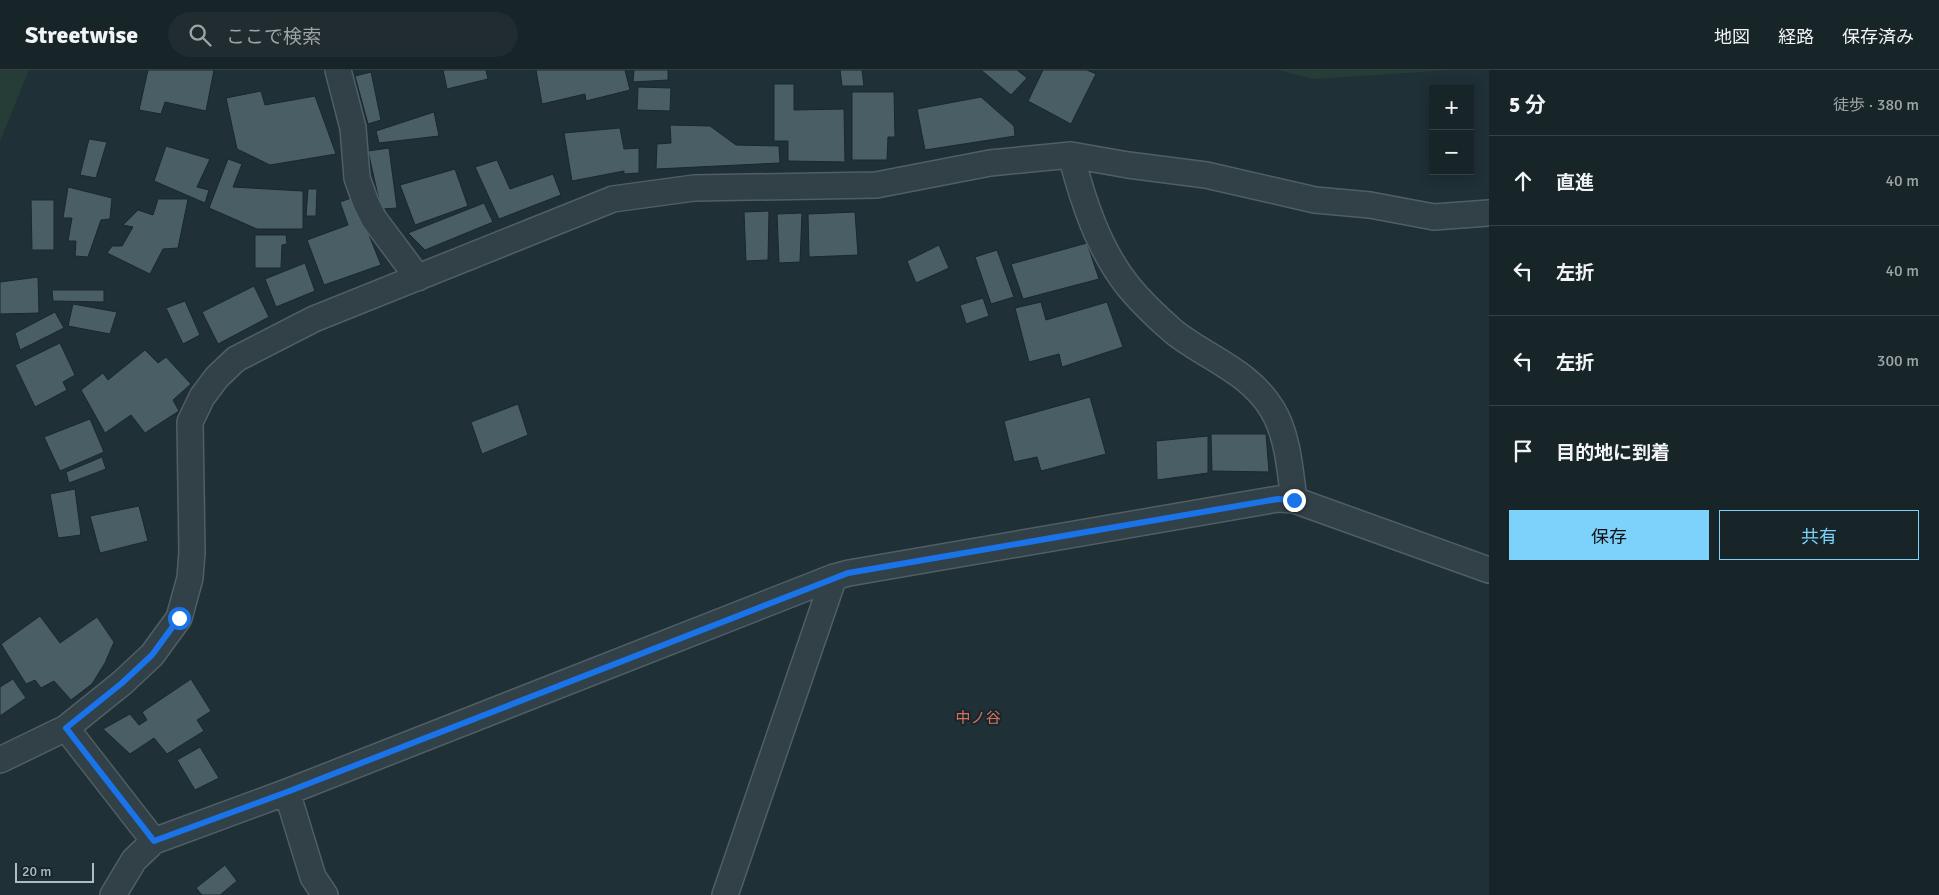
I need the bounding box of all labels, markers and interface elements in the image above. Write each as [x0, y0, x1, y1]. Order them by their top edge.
search box [168, 12, 518, 57]
text: Streetwise [25, 20, 138, 50]
icon: search [186, 21, 214, 49]
text: ここで検索 [226, 25, 321, 49]
text: 地図 [1714, 26, 1750, 48]
text: 経路 [1778, 26, 1814, 48]
text: 保存済み [1842, 26, 1914, 48]
map controls [1429, 85, 1474, 175]
button: + [1429, 85, 1474, 130]
text: 5 分 [1509, 92, 1546, 118]
text: 徒歩 · 380 m [1833, 95, 1919, 115]
button: − [1429, 130, 1474, 175]
icon: ahead [1509, 167, 1537, 195]
text: 直進 [1556, 171, 1594, 195]
text: 40 m [1885, 171, 1919, 191]
icon: left [1509, 257, 1537, 285]
text: 左折 [1556, 261, 1594, 285]
text: 40 m [1885, 261, 1919, 281]
icon: left [1509, 347, 1537, 375]
text: 左折 [1556, 351, 1594, 375]
text: 300 m [1877, 351, 1919, 371]
icon: arrive [1509, 437, 1537, 465]
text: 目的地に到着 [1556, 441, 1670, 465]
route end [1283, 489, 1306, 512]
button: 保存 [1509, 510, 1709, 560]
button: 共有 [1719, 510, 1919, 560]
route start [168, 607, 191, 630]
district label: 中ノ谷 [955, 709, 1001, 727]
scale bar [15, 860, 94, 883]
text: 20 m [22, 863, 51, 880]

